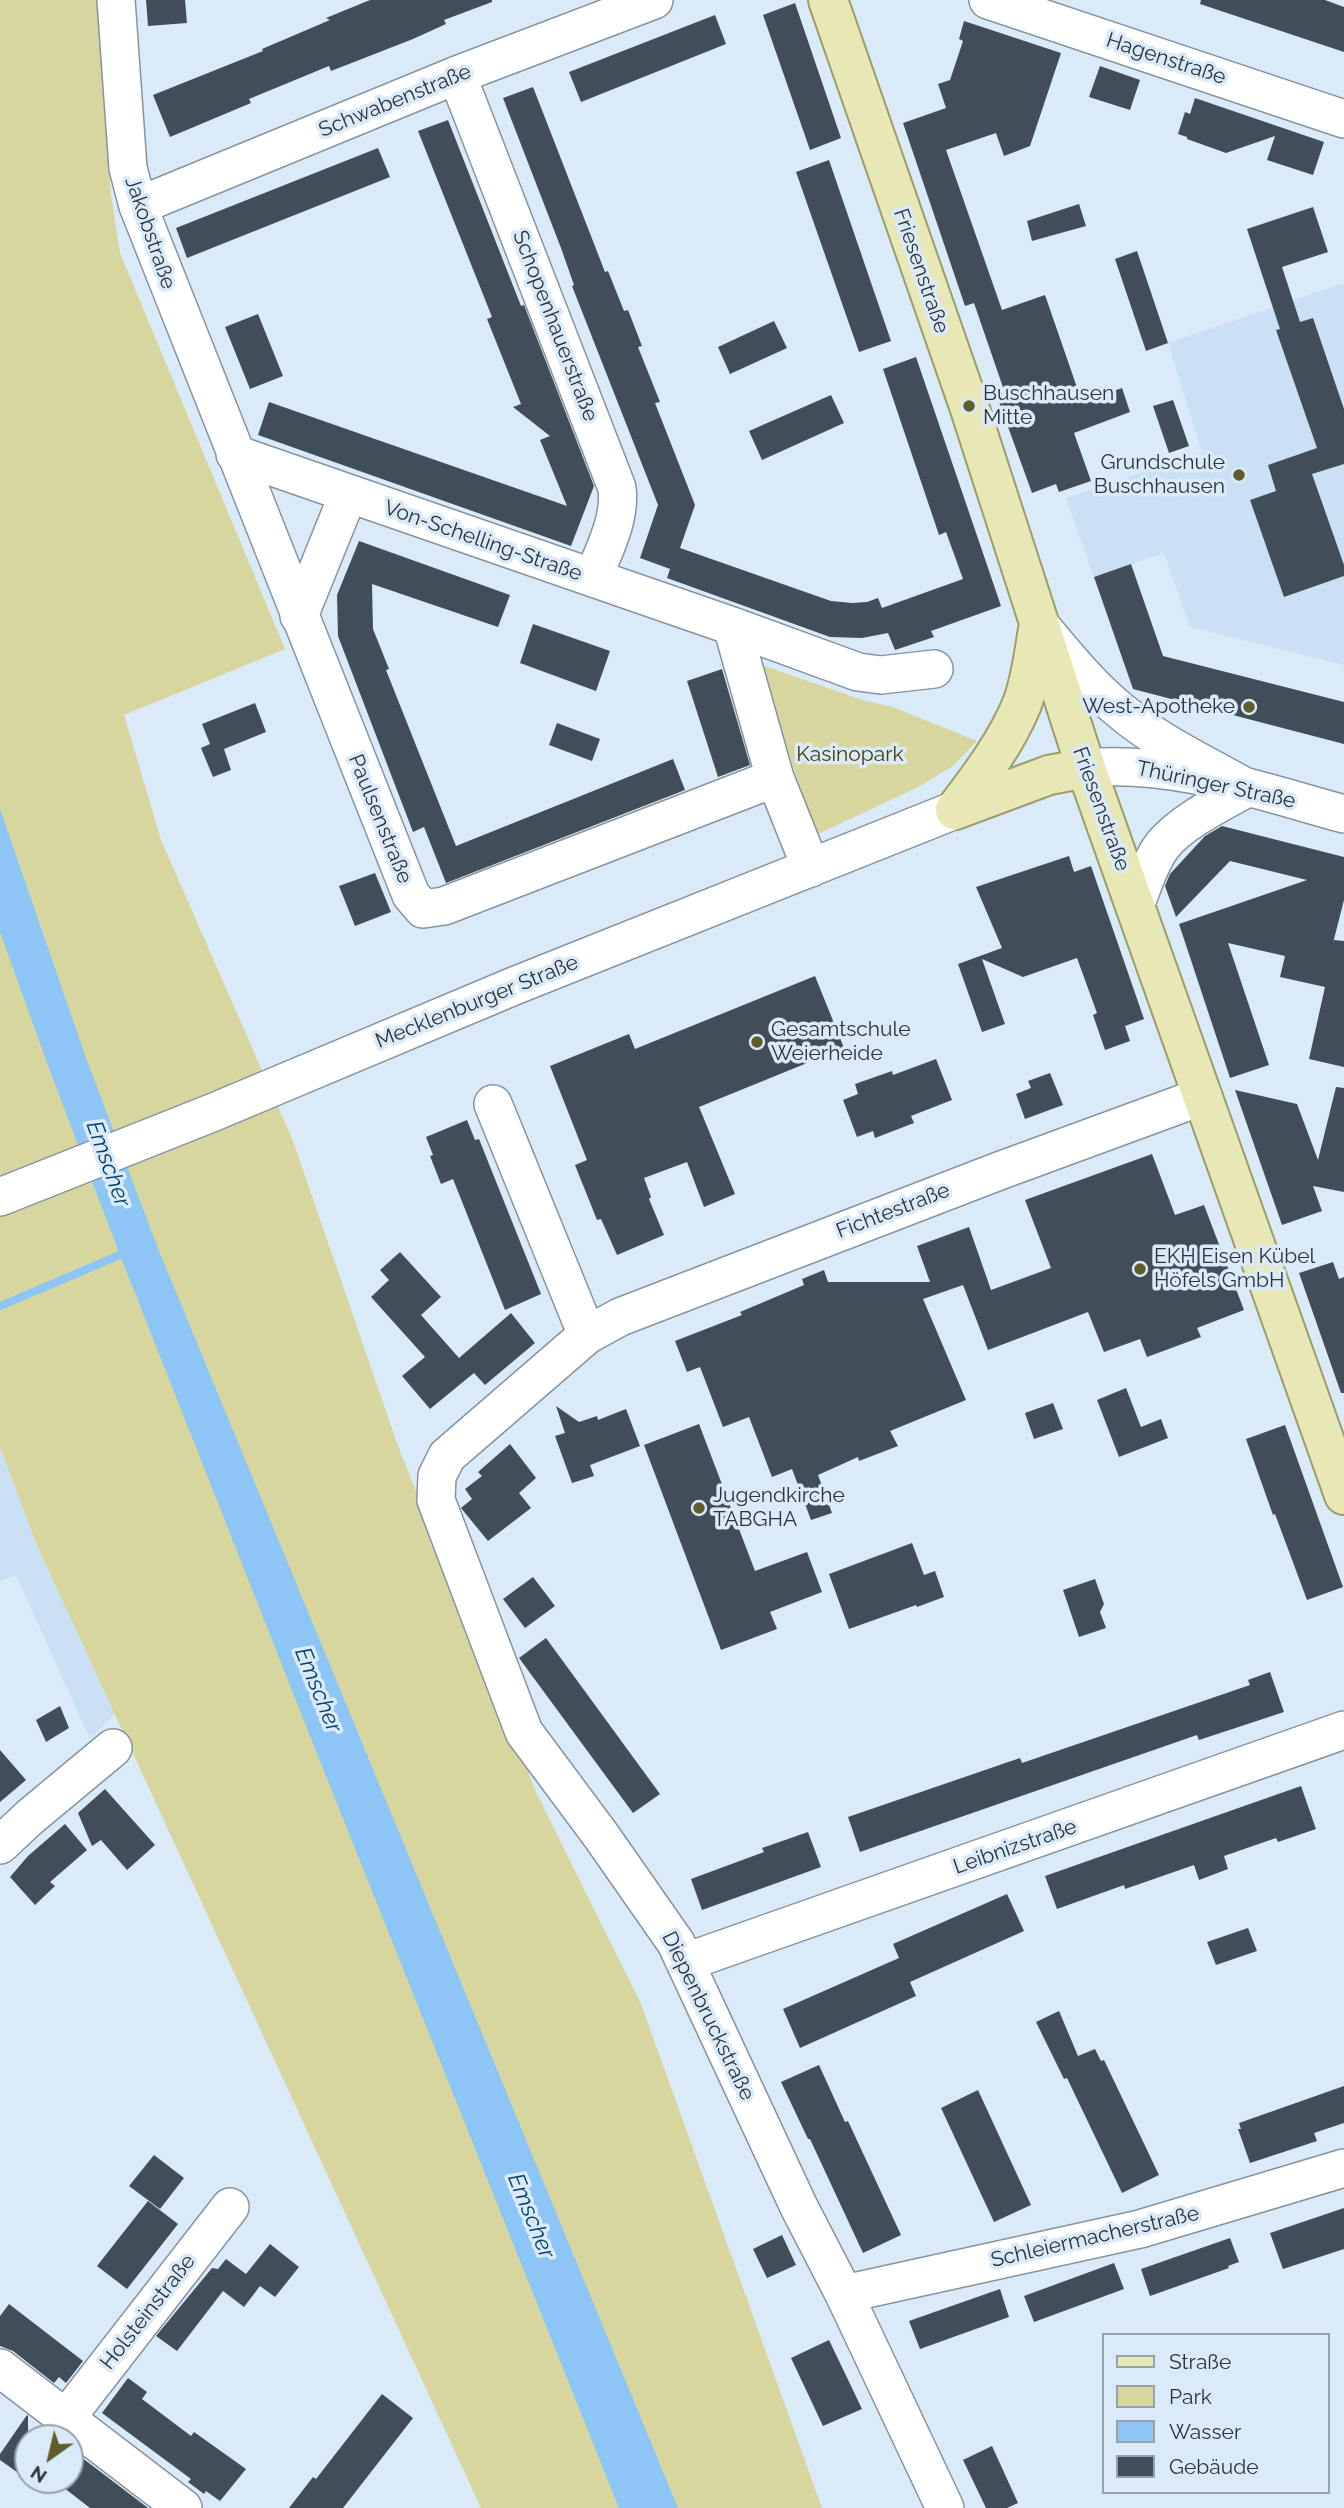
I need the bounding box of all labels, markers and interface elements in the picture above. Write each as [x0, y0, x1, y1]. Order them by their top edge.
street label: Hagenstraße [1103, 28, 1229, 90]
street label: Schwabenstraße [315, 59, 475, 143]
street label: Jakobstraße [119, 173, 181, 293]
street label: Friesenstraße [888, 205, 954, 337]
street label: Schopenhauerstraße [507, 227, 603, 425]
place label: Buschhausen Mitte [983, 381, 1114, 431]
marker: Buschhausen Mitte [961, 398, 977, 414]
place label: Grundschule Buschhausen [1094, 450, 1225, 500]
marker: Grundschule Buschhausen [1231, 467, 1247, 483]
street label: Von-Schelling-Straße [381, 495, 585, 587]
place label: West-Apotheke [1082, 694, 1235, 720]
marker: West-Apotheke [1241, 699, 1257, 715]
park label: Kasinopark [796, 742, 904, 768]
street label: Friesenstraße [1067, 743, 1135, 875]
street label: Paulsenstraße [343, 751, 417, 887]
street label: Thüringer Straße [1134, 756, 1298, 814]
street label: Mecklenburger Straße [372, 950, 582, 1054]
place label: Gesamtschule Weierheide [771, 1017, 911, 1067]
marker: Gesamtschule Weierheide [749, 1034, 765, 1050]
water label: Emscher [80, 1117, 136, 1211]
street label: Fichtestraße [833, 1178, 953, 1244]
place label: EKH Eisen Kübel Höfels GmbH [1154, 1244, 1315, 1294]
marker: EKH Eisen Kübel Höfels GmbH [1132, 1261, 1148, 1277]
place label: Jugendkirche TABGHA [713, 1483, 845, 1533]
marker: Jugendkirche TABGHA [691, 1500, 707, 1516]
water label: Emscher [288, 1643, 348, 1737]
street label: Leibnizstraße [950, 1814, 1080, 1880]
street label: Diepenbruckstraße [656, 1927, 760, 2105]
water label: Emscher [501, 2169, 561, 2263]
street label: Schleiermacherstraße [988, 2201, 1202, 2273]
street label: Holsteinstraße [95, 2249, 201, 2375]
legend [1102, 2333, 1330, 2494]
text: Straße [1169, 2349, 1231, 2374]
text: Park [1169, 2384, 1212, 2409]
text: Wasser [1169, 2419, 1241, 2444]
north arrow [14, 2424, 84, 2494]
text: Gebäude [1169, 2454, 1259, 2479]
text: N [26, 2462, 51, 2488]

